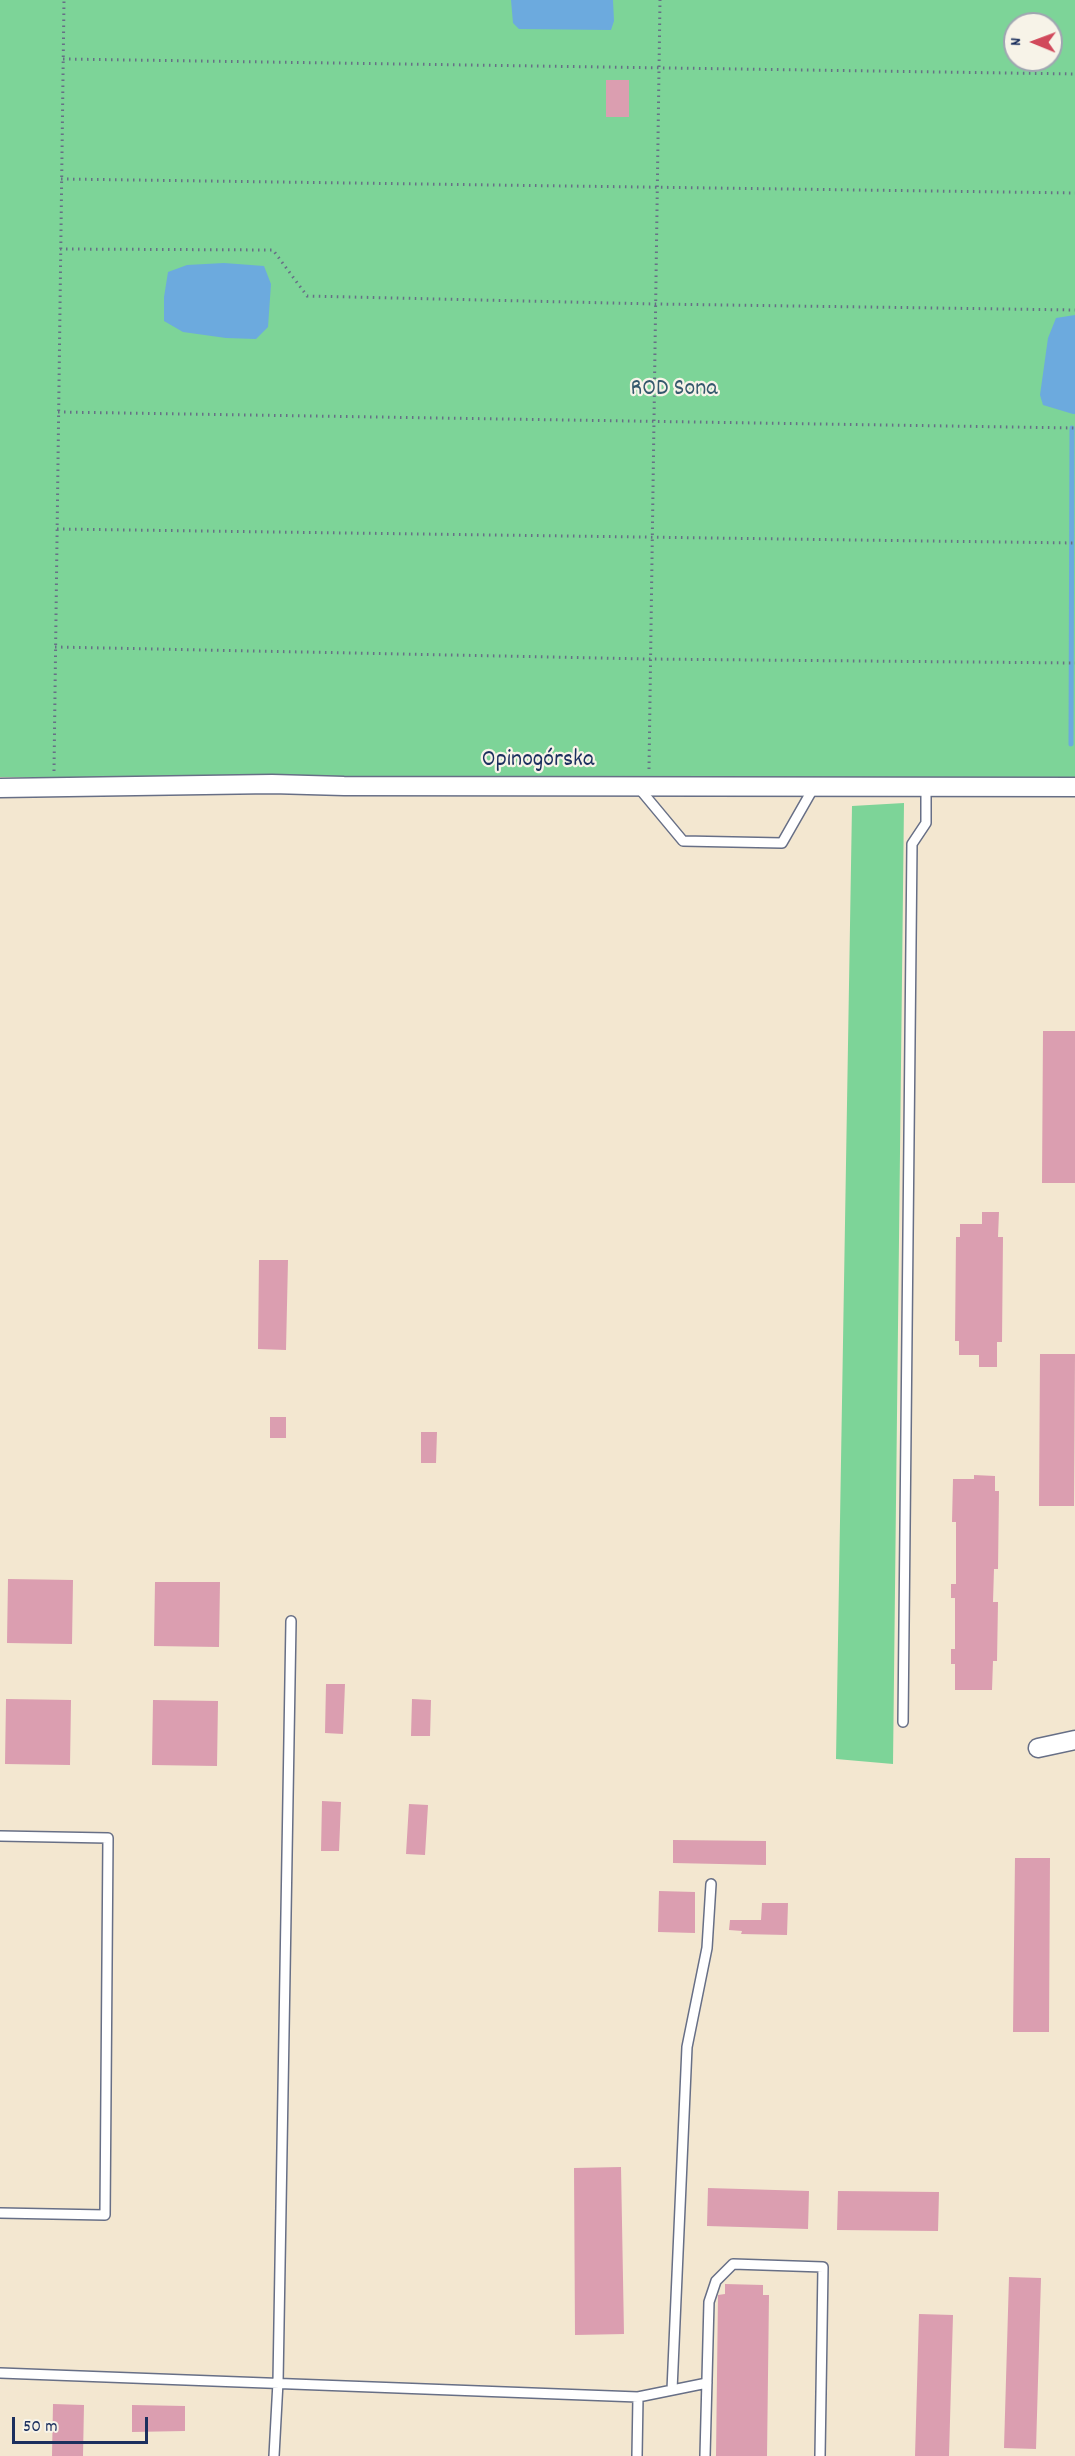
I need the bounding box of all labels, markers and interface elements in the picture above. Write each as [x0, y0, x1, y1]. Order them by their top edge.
north arrow [1003, 12, 1063, 72]
text: N [1005, 38, 1028, 46]
park label: ROD Sona [631, 377, 717, 405]
street label: Opinogórska [482, 748, 594, 776]
scale bar [15, 2405, 152, 2443]
text: 50 m [23, 2415, 58, 2440]

